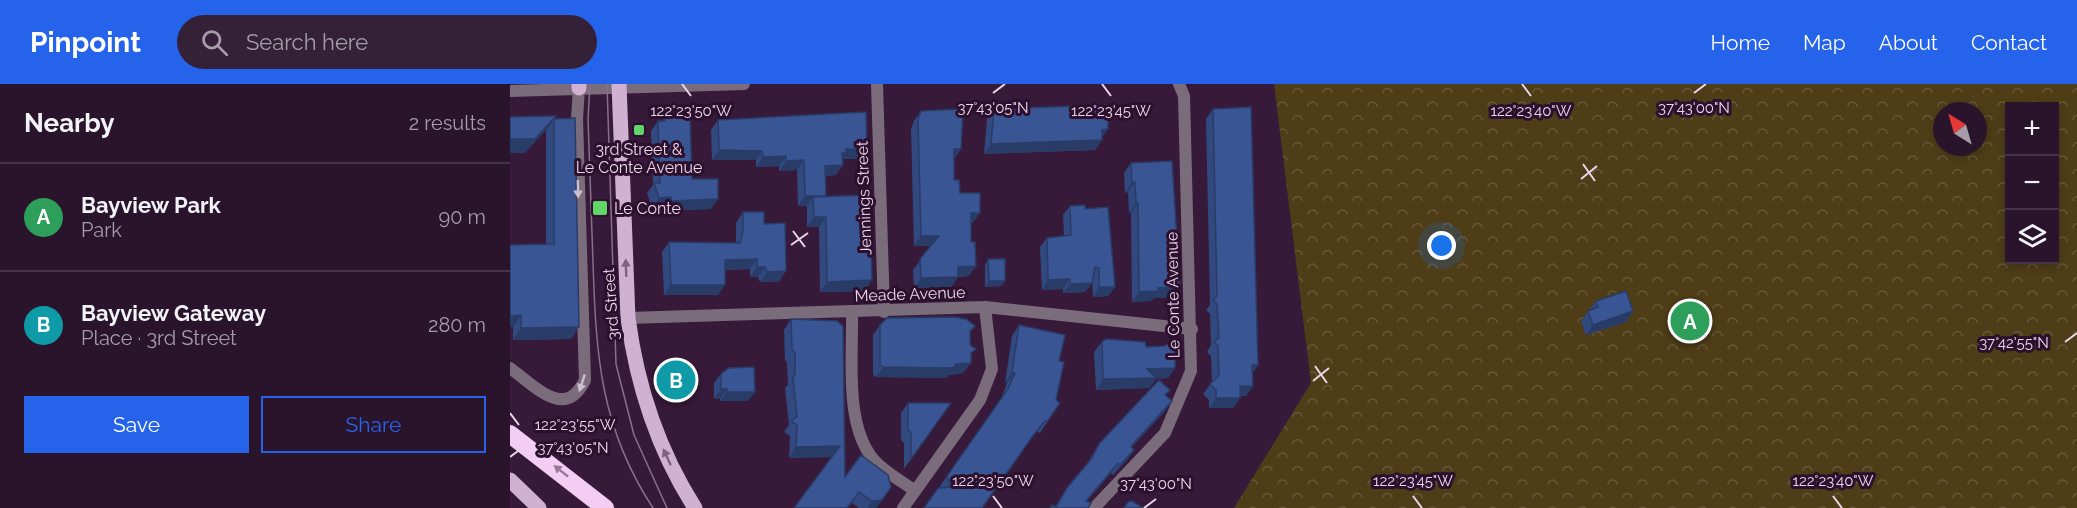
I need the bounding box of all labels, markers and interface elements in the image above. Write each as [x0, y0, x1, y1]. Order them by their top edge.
search box [177, 15, 597, 69]
text: Pinpoint [30, 26, 141, 59]
icon: search [198, 26, 231, 59]
text: Search here [246, 29, 368, 55]
text: Home [1711, 30, 1770, 55]
text: Map [1803, 30, 1846, 55]
text: About [1879, 30, 1938, 55]
text: Contact [1971, 30, 2047, 55]
text: 37°43'05"N [958, 99, 1028, 117]
text: 37°43'00"N [1658, 99, 1730, 117]
text: 122°23'50"W [650, 102, 732, 120]
text: 122°23'45"W [1071, 102, 1151, 120]
text: 122°23'40"W [1491, 102, 1572, 120]
north arrow [1933, 102, 1987, 156]
map controls [2005, 102, 2059, 264]
button: + [2005, 102, 2059, 156]
text: Nearby [24, 108, 114, 138]
text: 2 results [409, 111, 486, 135]
marker: 3rd Street & Le Conte Avenue [632, 123, 646, 137]
place label: 3rd Street & Le Conte Avenue [576, 140, 702, 177]
street label: Jennings Street [852, 140, 875, 256]
button: − [2005, 156, 2059, 210]
one-way arrow [574, 179, 583, 198]
text: Bayview Park [81, 192, 221, 218]
marker: Le Conte [591, 199, 609, 217]
place label: Le Conte [614, 199, 681, 218]
text: A [37, 205, 50, 229]
text: 90 m [439, 205, 486, 229]
button: layers [2005, 210, 2059, 264]
text: Park [81, 218, 122, 242]
street label: Le Conte Avenue [1162, 231, 1184, 359]
your location [1427, 231, 1456, 260]
one-way arrow [622, 258, 631, 277]
street label: 3rd Street [599, 267, 623, 341]
street label: Meade Avenue [854, 283, 966, 305]
pin: A [1670, 298, 1710, 344]
text: Bayview Gateway [81, 300, 266, 326]
text: B [37, 313, 50, 337]
text: 280 m [428, 313, 486, 337]
text: Place · 3rd Street [81, 326, 237, 350]
text: 37°42'55"N [1979, 334, 2049, 352]
pin: B [656, 358, 696, 402]
one-way arrow [577, 374, 586, 392]
button: Save [24, 396, 249, 453]
button: Share [261, 396, 486, 453]
text: 122°23'55"W [535, 416, 616, 434]
text: 37°43'05"N [538, 439, 608, 457]
one-way arrow [662, 448, 671, 465]
one-way arrow [553, 465, 568, 477]
text: 122°23'50"W [952, 472, 1034, 490]
text: 122°23'45"W [1373, 472, 1453, 490]
text: 122°23'40"W [1793, 472, 1874, 490]
text: 37°43'00"N [1120, 475, 1192, 493]

